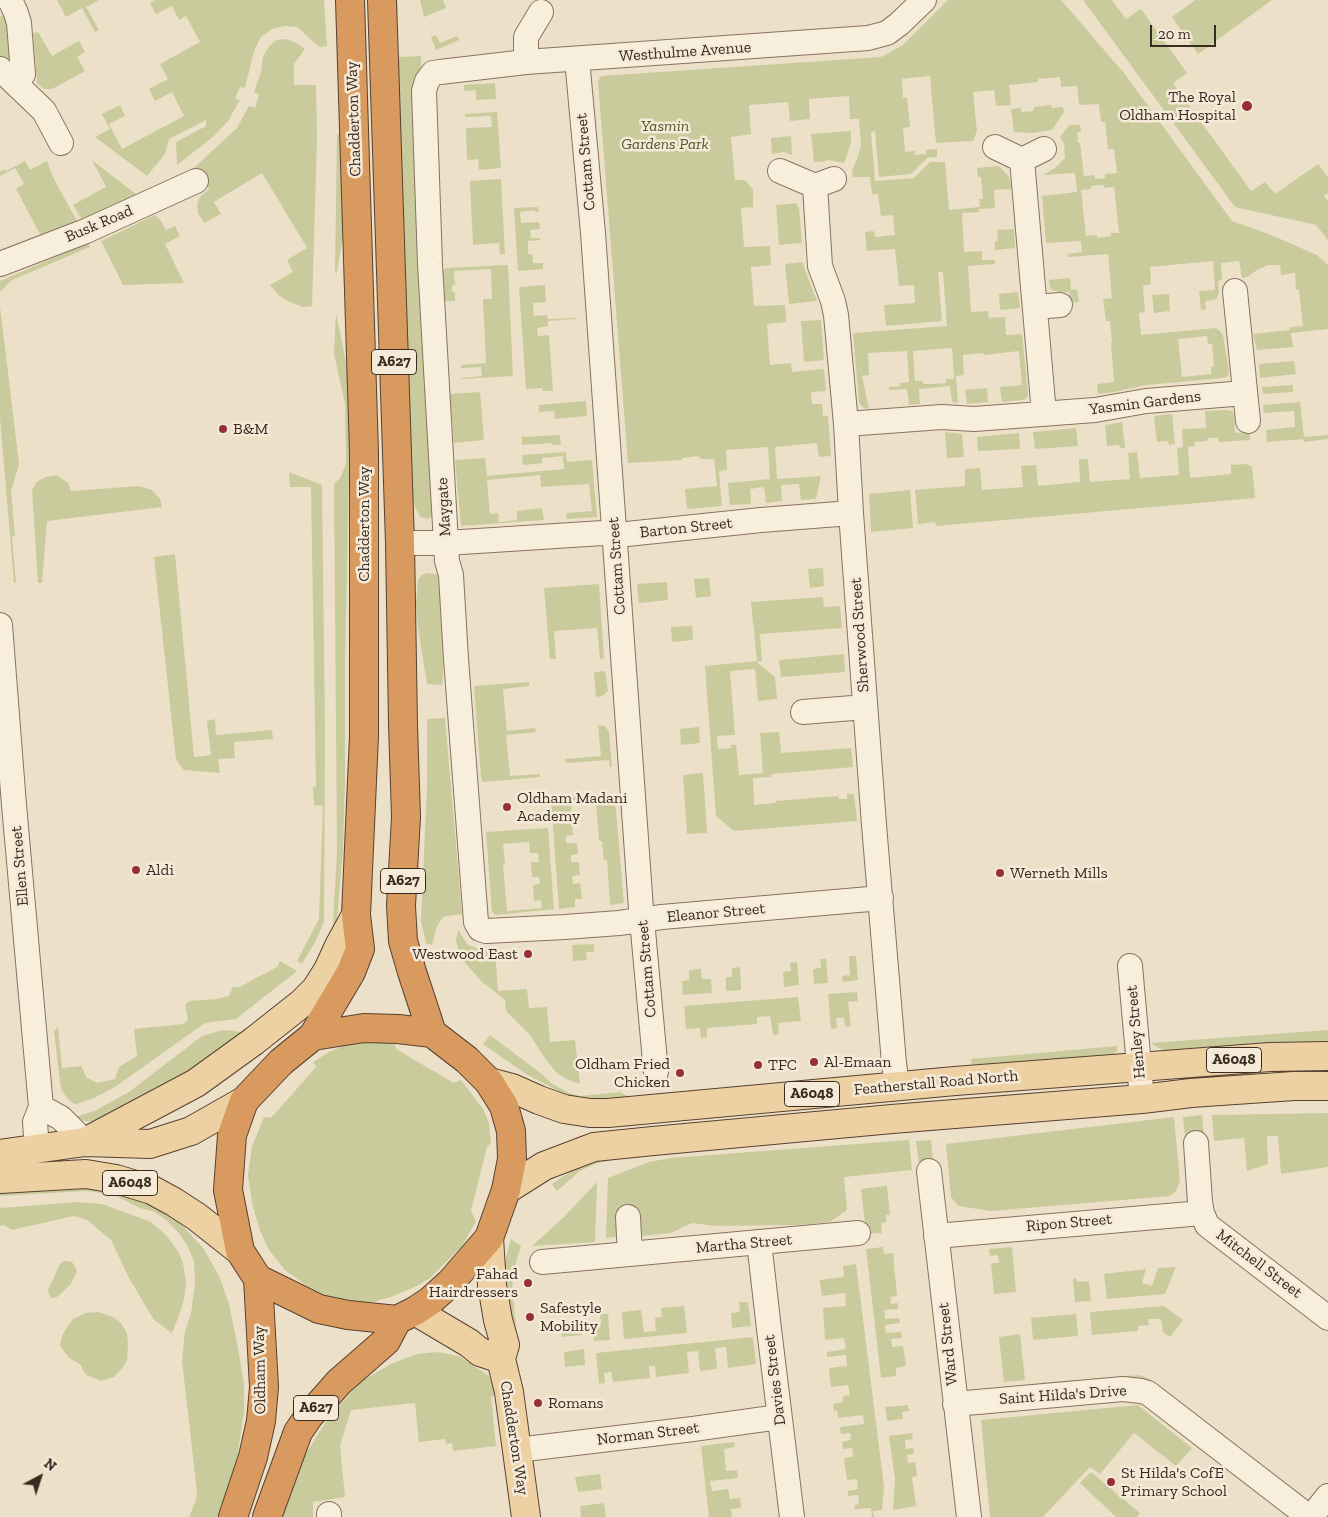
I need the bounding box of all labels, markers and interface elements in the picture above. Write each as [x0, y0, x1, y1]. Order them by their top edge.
scale bar [1153, 15, 1219, 47]
text: 20 m [1158, 25, 1191, 43]
street label: Westhulme Avenue [618, 38, 752, 66]
street label: Chadderton Way [342, 61, 366, 177]
place label: The Royal Oldham Hospital [1119, 87, 1236, 125]
marker: The Royal Oldham Hospital [1240, 99, 1254, 113]
street label: Cottam Street [572, 112, 600, 212]
park label: Yasmin Gardens Park [621, 116, 709, 154]
street label: Busk Road [62, 201, 136, 247]
road number: A627 [372, 350, 416, 374]
street label: Yasmin Gardens [1088, 387, 1202, 419]
place label: B&M [233, 419, 268, 439]
marker: B&M [217, 423, 229, 435]
street label: Chadderton Way [354, 466, 374, 582]
street label: Maygate [433, 477, 455, 537]
street label: Barton Street [639, 514, 733, 542]
street label: Cottam Street [604, 517, 630, 615]
street label: Sherwood Street [846, 577, 874, 693]
place label: Oldham Madani Academy [517, 788, 627, 826]
marker: Oldham Madani Academy [501, 801, 513, 813]
street label: Ellen Street [7, 825, 33, 907]
place label: Aldi [146, 860, 174, 880]
place label: Werneth Mills [1010, 863, 1108, 883]
marker: Aldi [130, 864, 142, 876]
marker: Werneth Mills [994, 867, 1006, 879]
road number: A627 [380, 868, 426, 894]
street label: Eleanor Street [666, 899, 766, 927]
street label: Cottam Street [633, 919, 661, 1019]
place label: Westwood East [412, 944, 518, 964]
marker: Westwood East [522, 948, 534, 960]
street label: Henley Street [1122, 984, 1150, 1080]
road number: A6048 [1206, 1048, 1262, 1072]
place label: Al-Emaan [824, 1052, 891, 1072]
place label: Oldham Fried Chicken [575, 1054, 670, 1092]
place label: TFC [768, 1055, 797, 1075]
marker: Al-Emaan [808, 1056, 820, 1068]
marker: TFC [752, 1059, 764, 1071]
street label: Featherstall Road North [853, 1066, 1019, 1100]
marker: Oldham Fried Chicken [674, 1067, 686, 1079]
road number: A6048 [784, 1082, 840, 1106]
road number: A6048 [102, 1170, 158, 1196]
street label: Ripon Street [1025, 1210, 1113, 1236]
street label: Mitchell Street [1212, 1225, 1306, 1303]
street label: Martha Street [695, 1230, 793, 1258]
place label: Fahad Hairdressers [429, 1264, 518, 1302]
marker: Fahad Hairdressers [522, 1277, 534, 1289]
place label: Safestyle Mobility [540, 1298, 601, 1336]
street label: Ward Street [934, 1302, 962, 1386]
marker: Safestyle Mobility [524, 1311, 536, 1323]
street label: Oldham Way [250, 1326, 270, 1414]
street label: Davies Street [760, 1333, 790, 1427]
street label: Chadderton Way [495, 1379, 533, 1497]
street label: Saint Hilda's Drive [999, 1381, 1127, 1409]
place label: Romans [548, 1393, 604, 1413]
road number: A627 [294, 1396, 338, 1420]
marker: Romans [532, 1397, 544, 1409]
street label: Norman Street [596, 1418, 700, 1450]
north arrow [15, 1452, 65, 1502]
text: N [40, 1455, 59, 1475]
place label: St Hilda's CofE Primary School [1121, 1463, 1227, 1501]
marker: St Hilda's CofE Primary School [1105, 1476, 1117, 1488]

